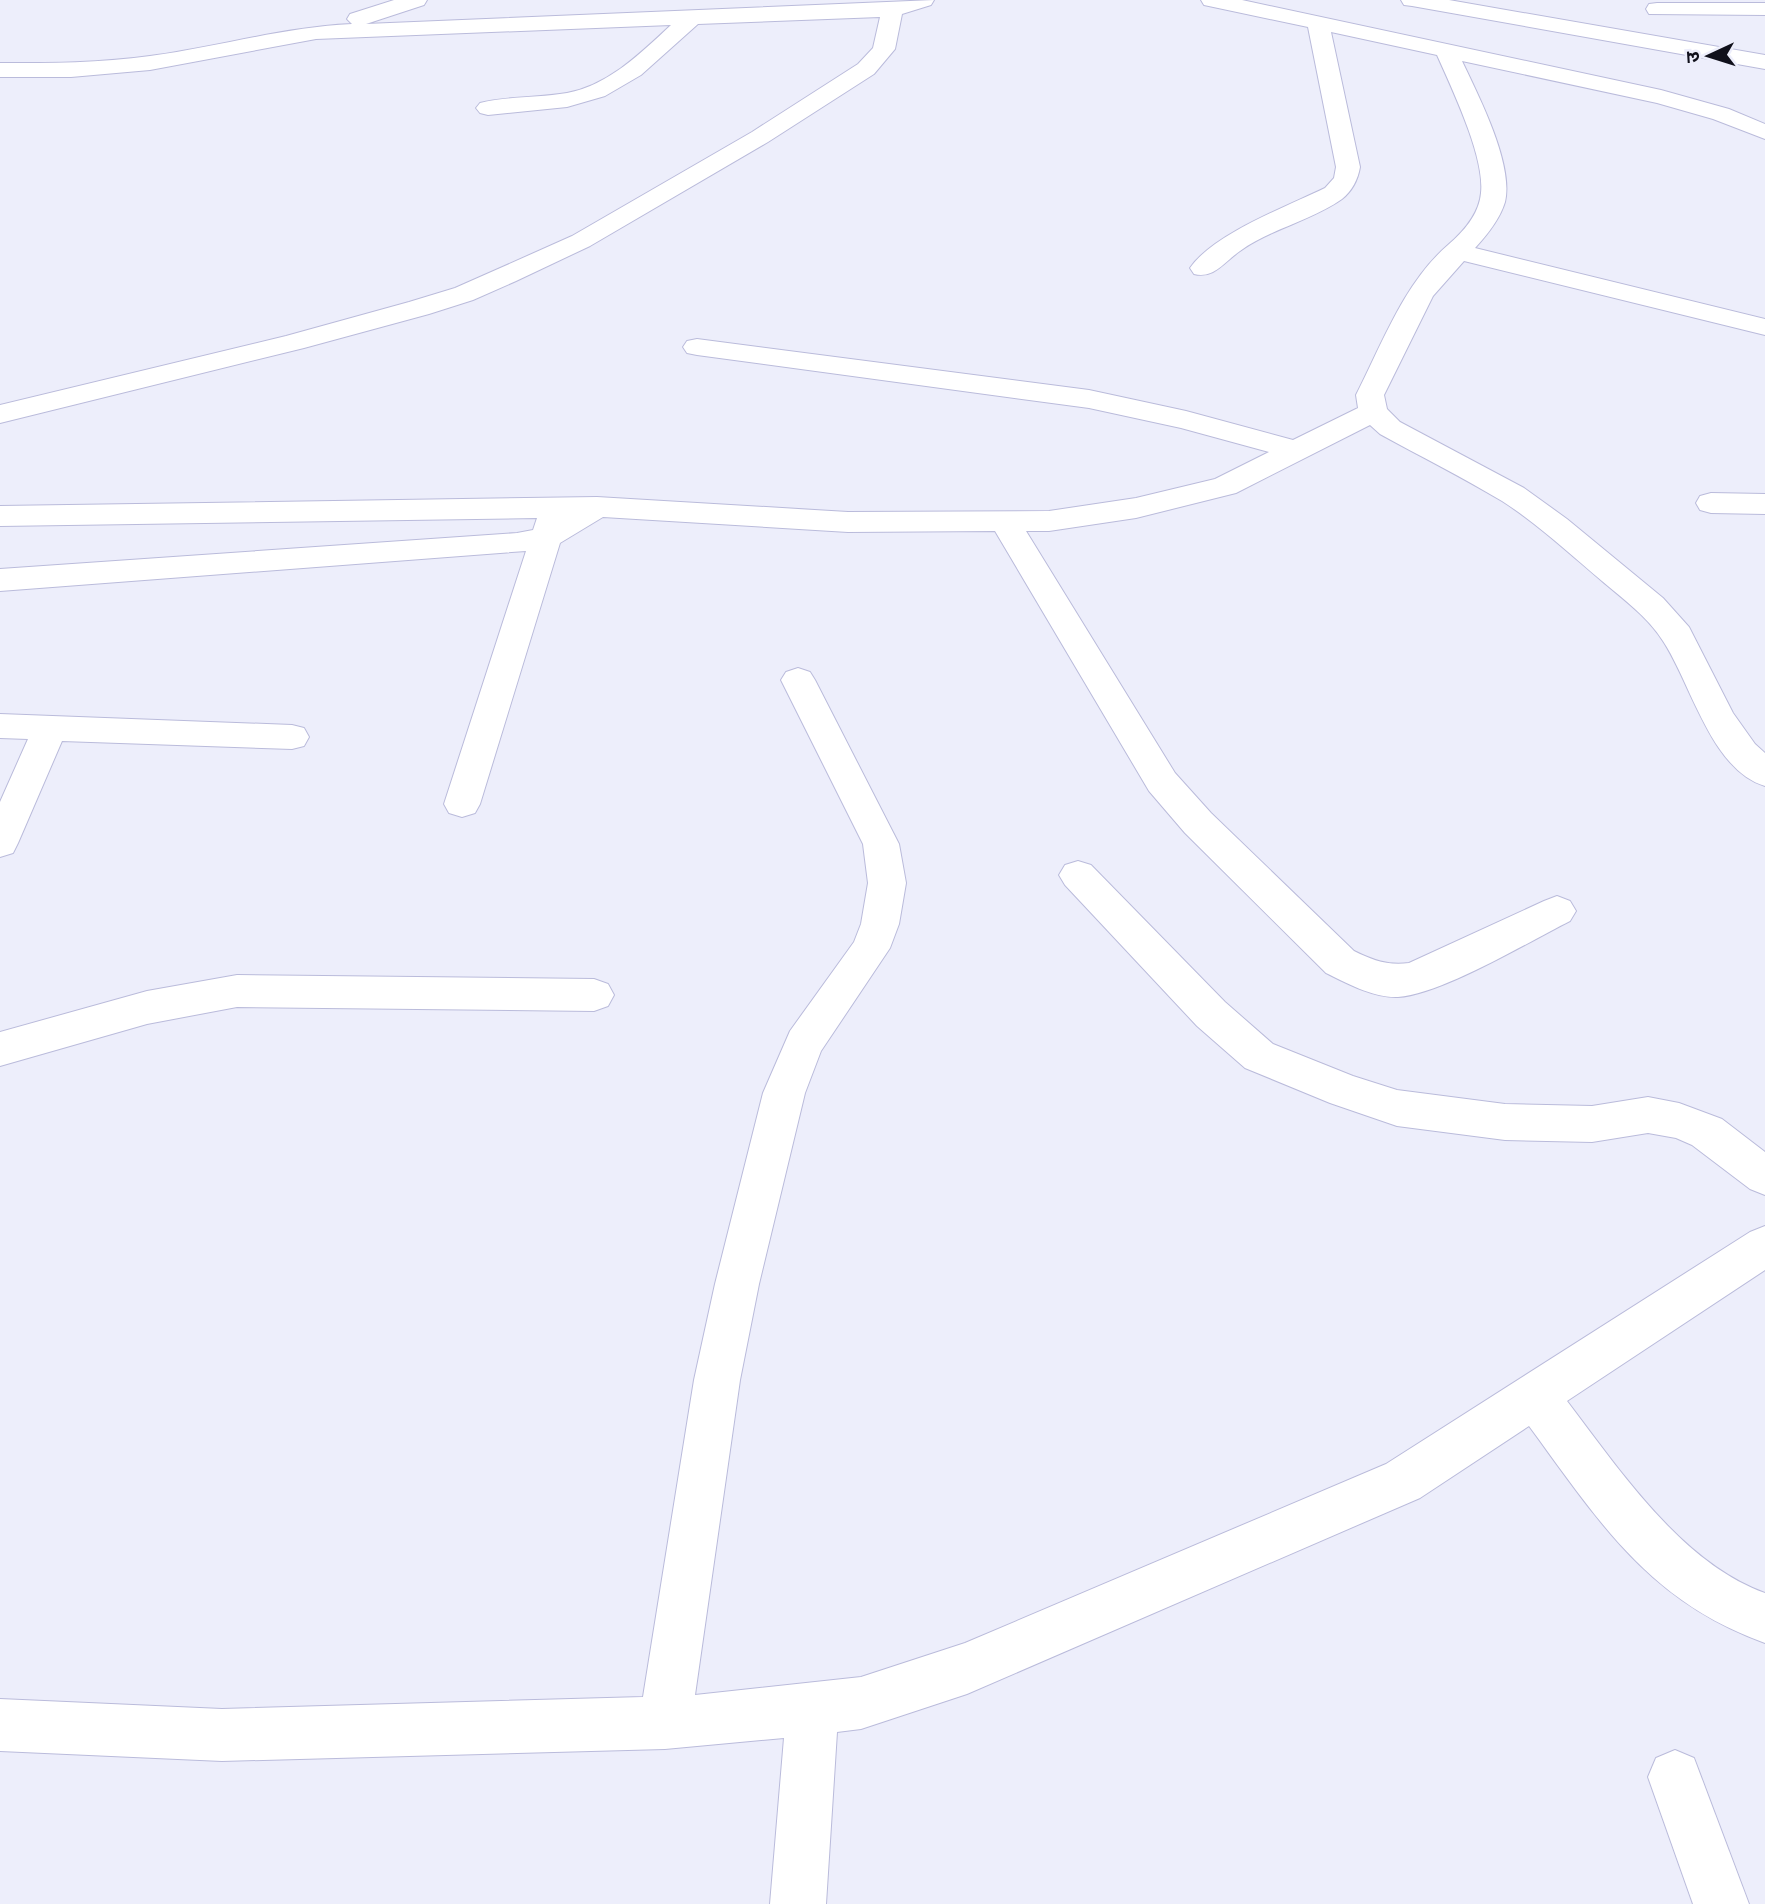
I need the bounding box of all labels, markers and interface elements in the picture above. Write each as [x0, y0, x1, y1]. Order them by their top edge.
north arrow [1674, 21, 1744, 91]
text: उ [1680, 50, 1703, 64]

